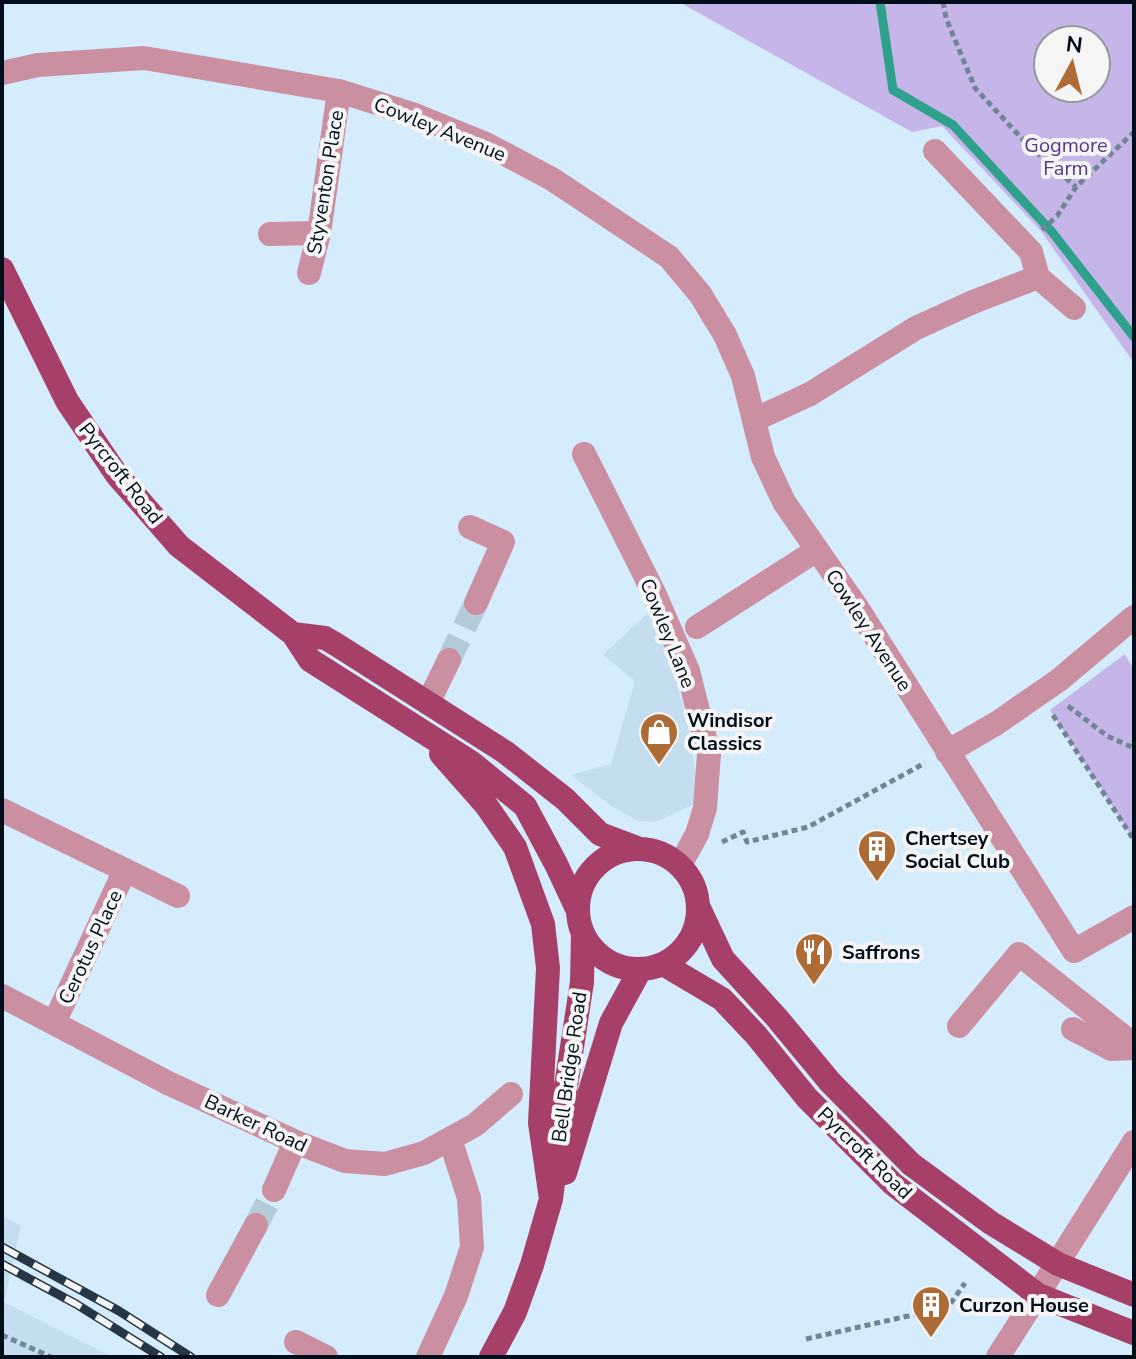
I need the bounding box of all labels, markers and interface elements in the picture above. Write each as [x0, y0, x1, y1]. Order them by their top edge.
north arrow [1032, 24, 1112, 104]
text: N [1064, 29, 1084, 61]
street label: Cowley Avenue [370, 91, 510, 168]
street label: Styventon Place [301, 108, 350, 256]
park label: Gogmore Farm [1024, 132, 1108, 182]
street label: Pyrcroft Road [72, 417, 169, 530]
street label: Cowley Avenue [819, 564, 918, 696]
street label: Cowley Lane [633, 574, 702, 692]
place label: Windisor Classics [687, 707, 772, 757]
shop icon: Windisor Classics [638, 711, 680, 766]
place label: Chertsey Social Club [905, 825, 1010, 875]
building icon: Chertsey Social Club [856, 828, 898, 883]
street label: Cerotus Place [52, 886, 129, 1009]
restaurant icon: Saffrons [793, 931, 835, 986]
place label: Saffrons [842, 939, 921, 966]
street label: Bell Bridge Road [546, 990, 593, 1144]
street label: Barker Road [200, 1088, 312, 1159]
street label: Pyrcroft Road [811, 1101, 918, 1205]
building icon: Curzon House [910, 1284, 952, 1339]
place label: Curzon House [959, 1292, 1089, 1319]

